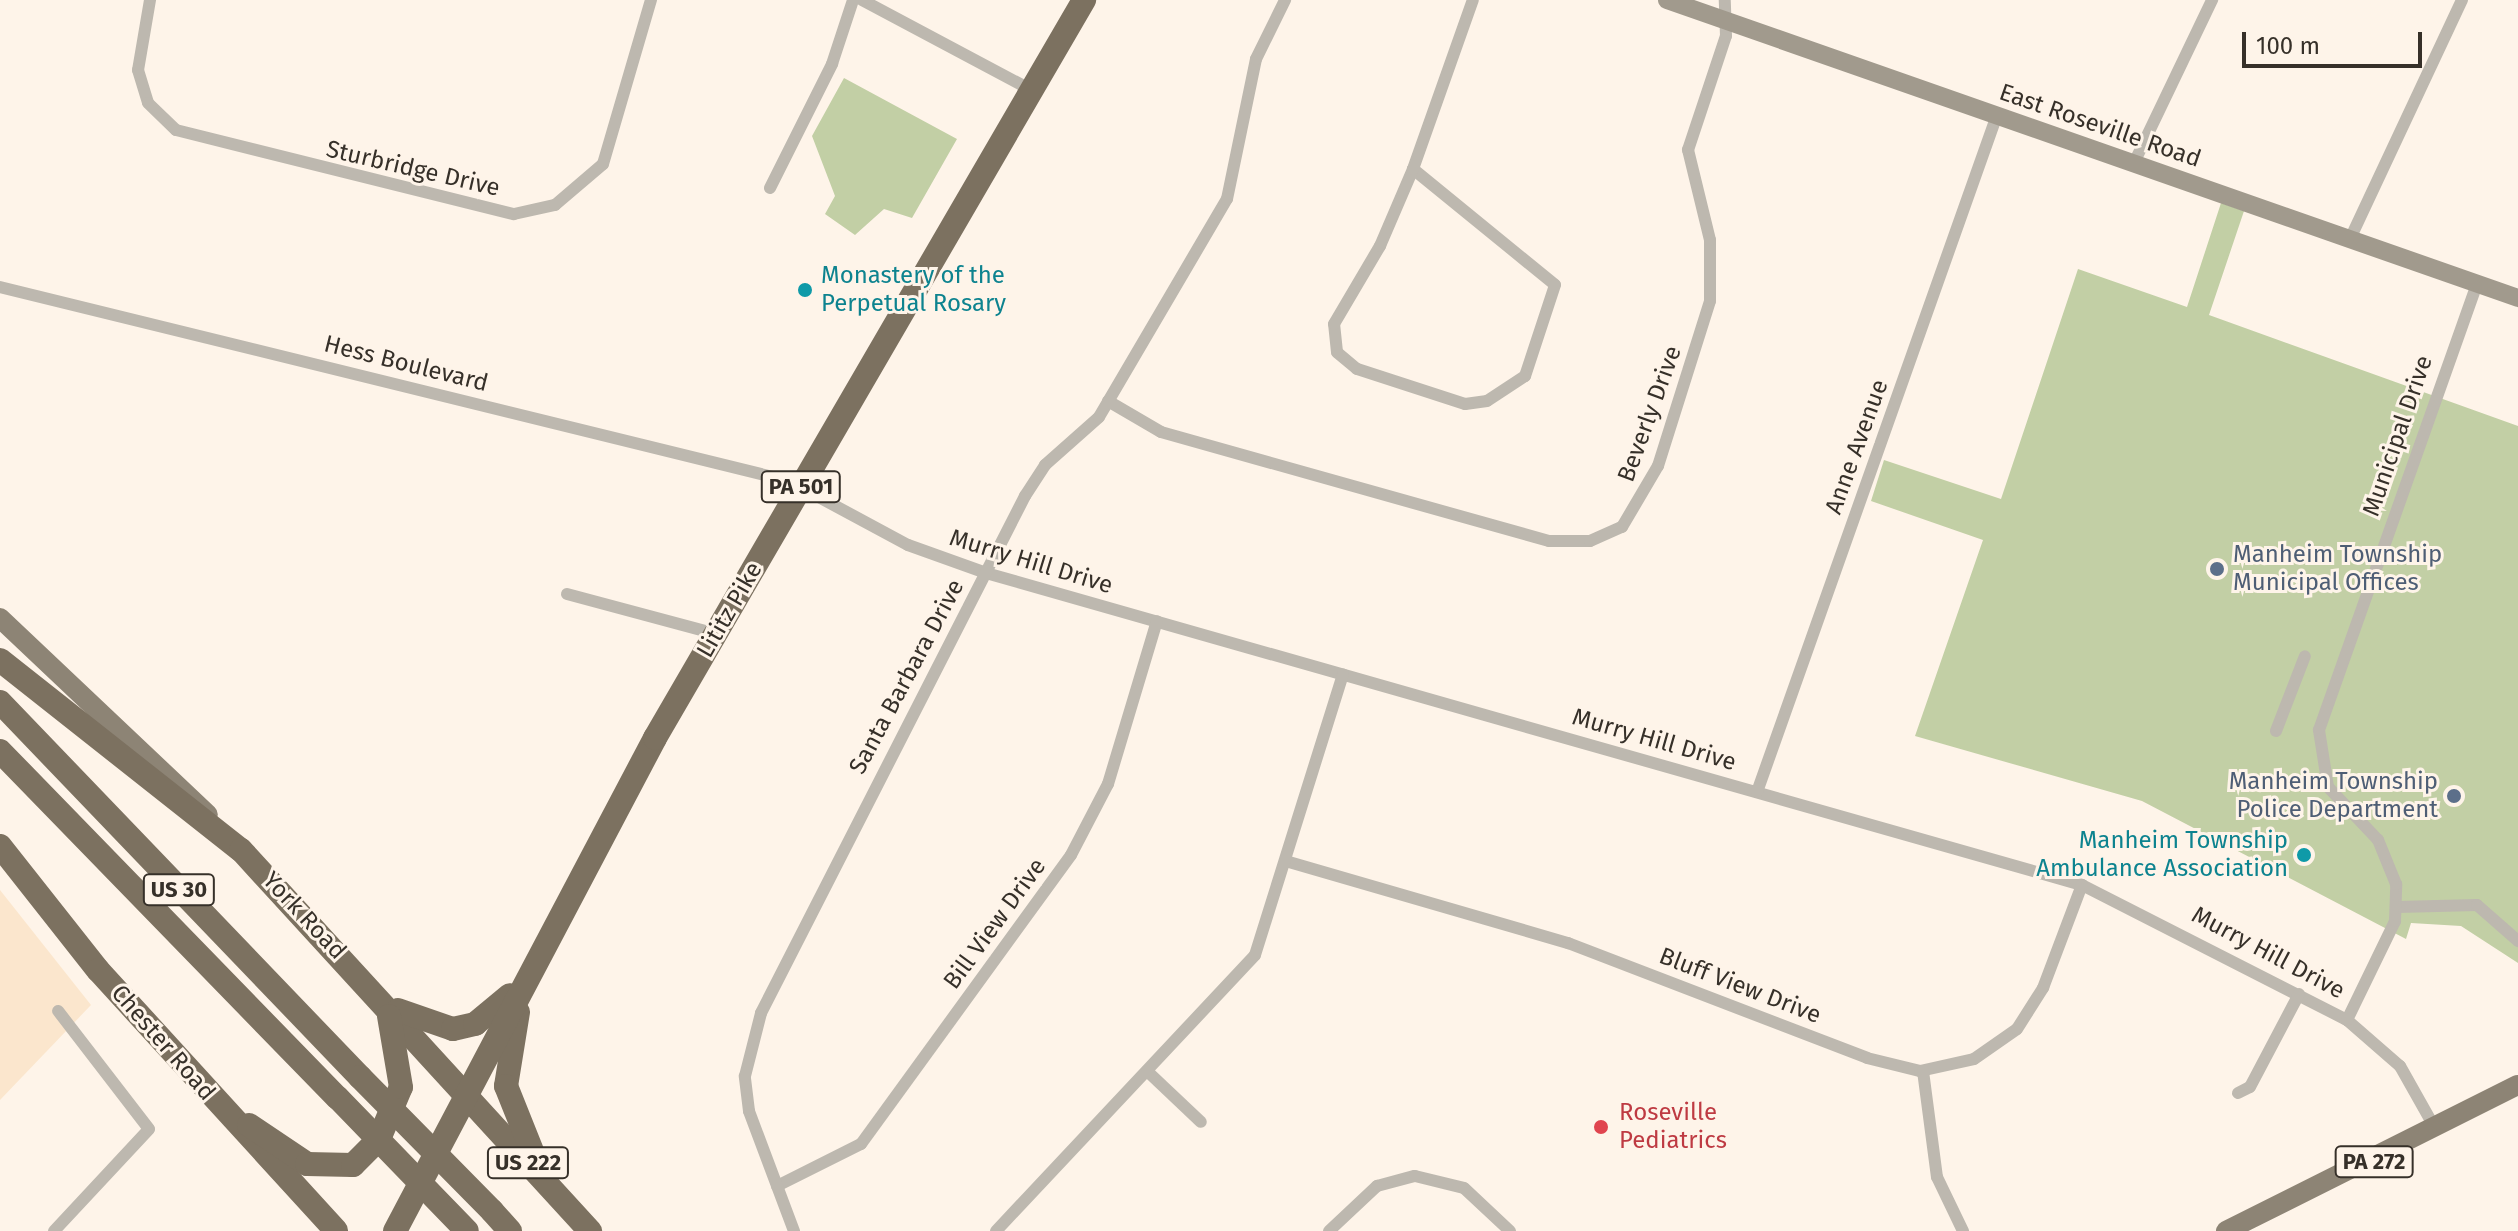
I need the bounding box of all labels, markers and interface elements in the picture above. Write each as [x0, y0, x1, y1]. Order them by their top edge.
scale bar [2246, 16, 2426, 66]
text: 100 m [2256, 32, 2320, 60]
street label: East Roseville Road [1995, 78, 2205, 174]
street label: Sturbridge Drive [323, 135, 503, 203]
place label: Monastery of the Perpetual Rosary [821, 262, 1006, 318]
marker: Monastery of the Perpetual Rosary [796, 281, 814, 299]
street label: Hess Boulevard [321, 330, 491, 398]
street label: Beverly Drive [1612, 342, 1688, 486]
street label: Municipal Drive [2357, 352, 2439, 520]
street label: Anne Avenue [1819, 376, 1895, 518]
road number: PA 501 [759, 469, 843, 505]
street label: Murry Hill Drive [946, 524, 1116, 600]
place label: Manheim Township Municipal Offices [2233, 541, 2442, 597]
street label: Lititz Pike [691, 557, 769, 663]
marker: Manheim Township Municipal Offices [2208, 560, 2226, 578]
street label: Santa Barbara Drive [844, 575, 970, 779]
street label: Murry Hill Drive [1569, 703, 1739, 777]
place label: Manheim Township Police Department [2229, 768, 2438, 824]
marker: Manheim Township Police Department [2445, 787, 2463, 805]
place label: Manheim Township Ambulance Association [2036, 827, 2288, 883]
marker: Manheim Township Ambulance Association [2295, 846, 2313, 864]
street label: Bill View Drive [938, 853, 1052, 995]
street label: York Road [256, 866, 352, 966]
road number: US 30 [141, 872, 217, 908]
street label: Murry Hill Drive [2187, 901, 2349, 1005]
street label: Bluff View Drive [1655, 942, 1825, 1030]
street label: Chester Road [105, 979, 221, 1107]
place label: Roseville Pediatrics [1619, 1099, 1727, 1155]
marker: Roseville Pediatrics [1590, 1116, 1612, 1138]
road number: PA 272 [2334, 1144, 2414, 1180]
road number: US 222 [486, 1145, 570, 1181]

